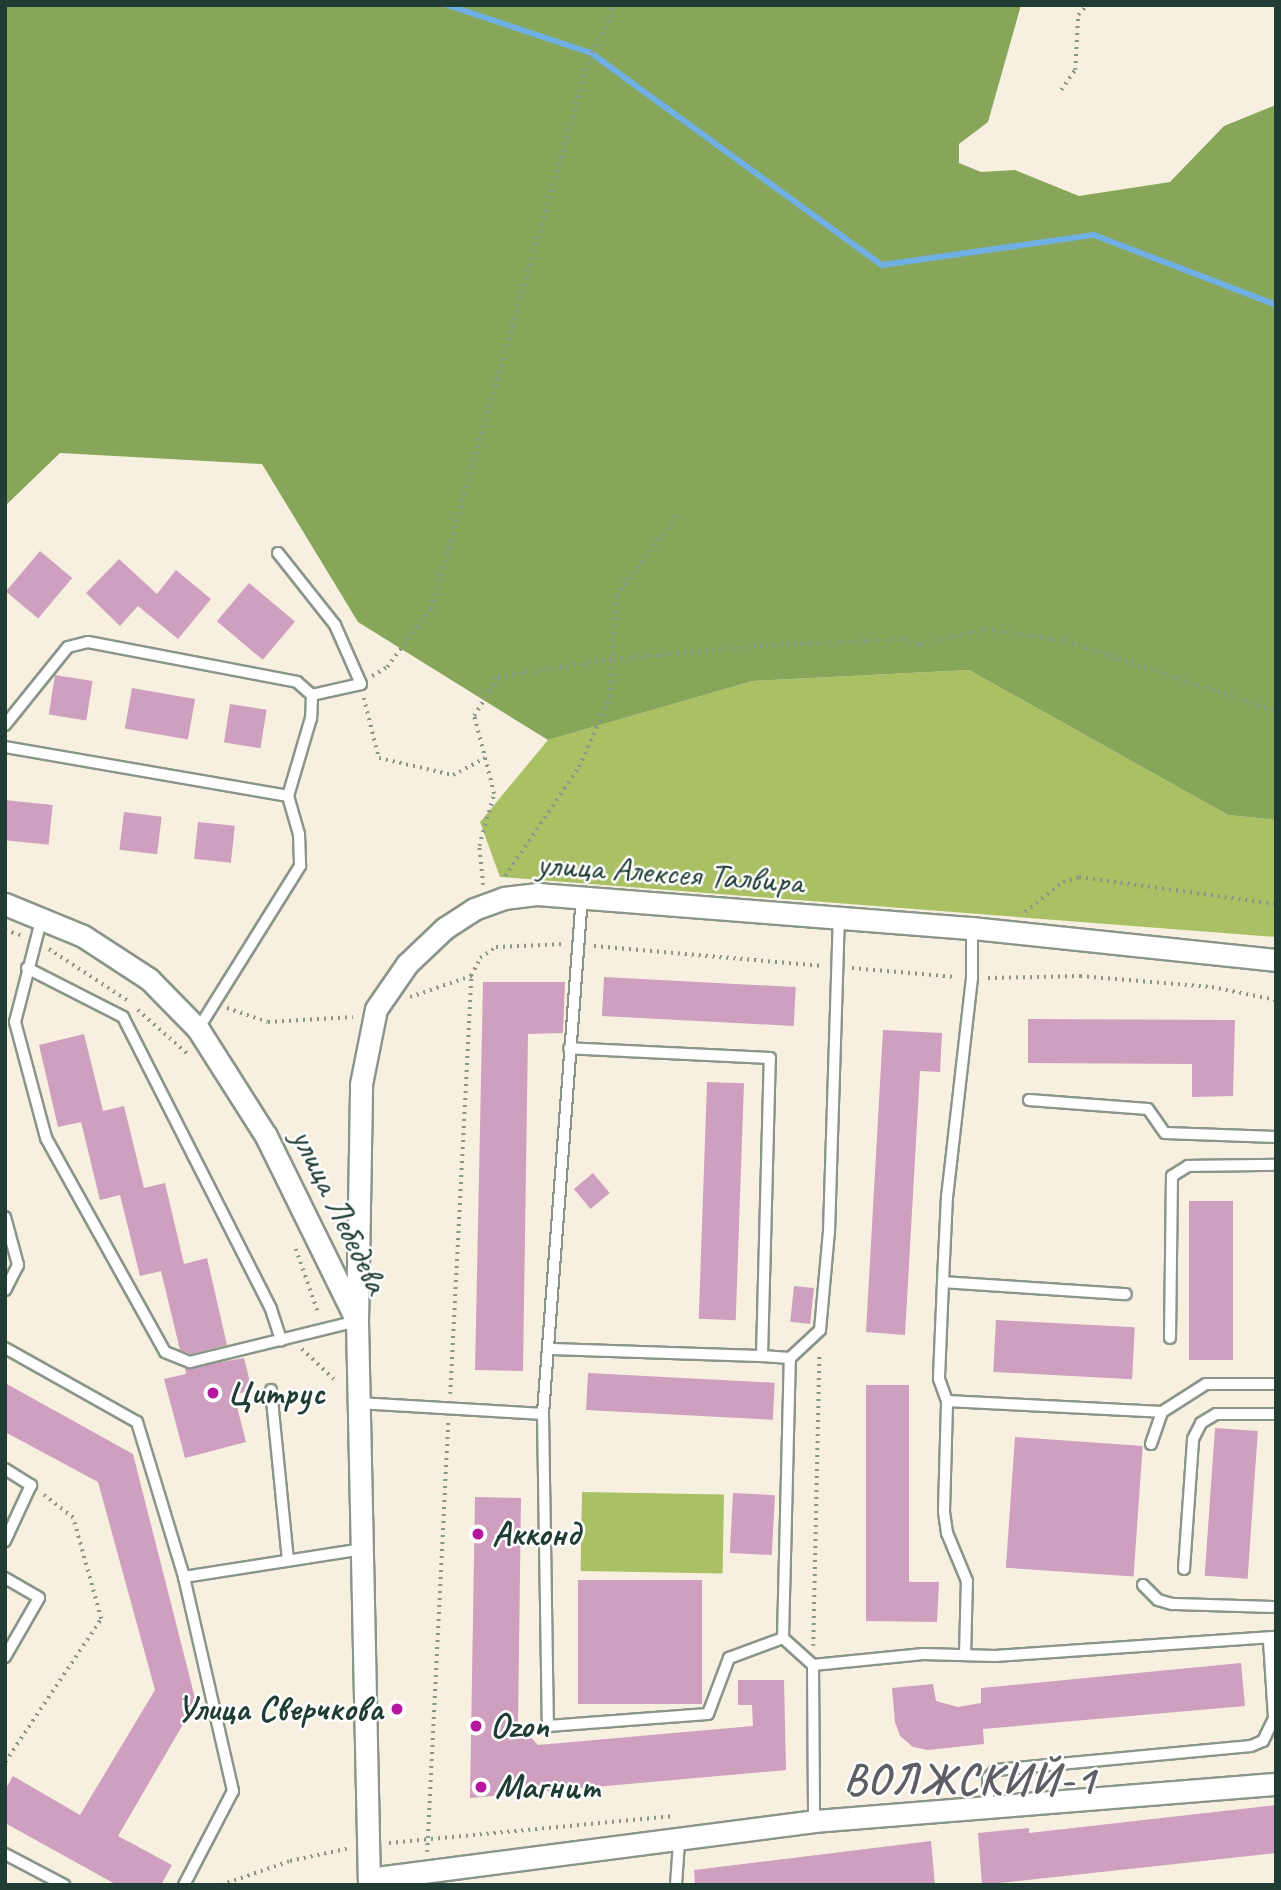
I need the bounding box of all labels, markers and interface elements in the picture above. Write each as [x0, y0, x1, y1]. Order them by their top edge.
street label: улица Алексея Талвира [534, 843, 806, 903]
street label: улица Лебедева [282, 1122, 398, 1300]
place label: Цитрус [227, 1372, 325, 1414]
marker: Цитрус [205, 1385, 221, 1401]
place label: Акконд [492, 1513, 580, 1555]
marker: Акконд [470, 1526, 486, 1542]
place label: Улица Сверчкова [178, 1688, 383, 1730]
marker: Улица Сверчкова [389, 1701, 405, 1717]
place label: Ozon [490, 1705, 548, 1747]
marker: Ozon [468, 1718, 484, 1734]
district label: ВОЛЖСКИЙ-1 [840, 1755, 1100, 1805]
place label: Магнит [495, 1766, 601, 1808]
marker: Магнит [473, 1779, 489, 1795]

